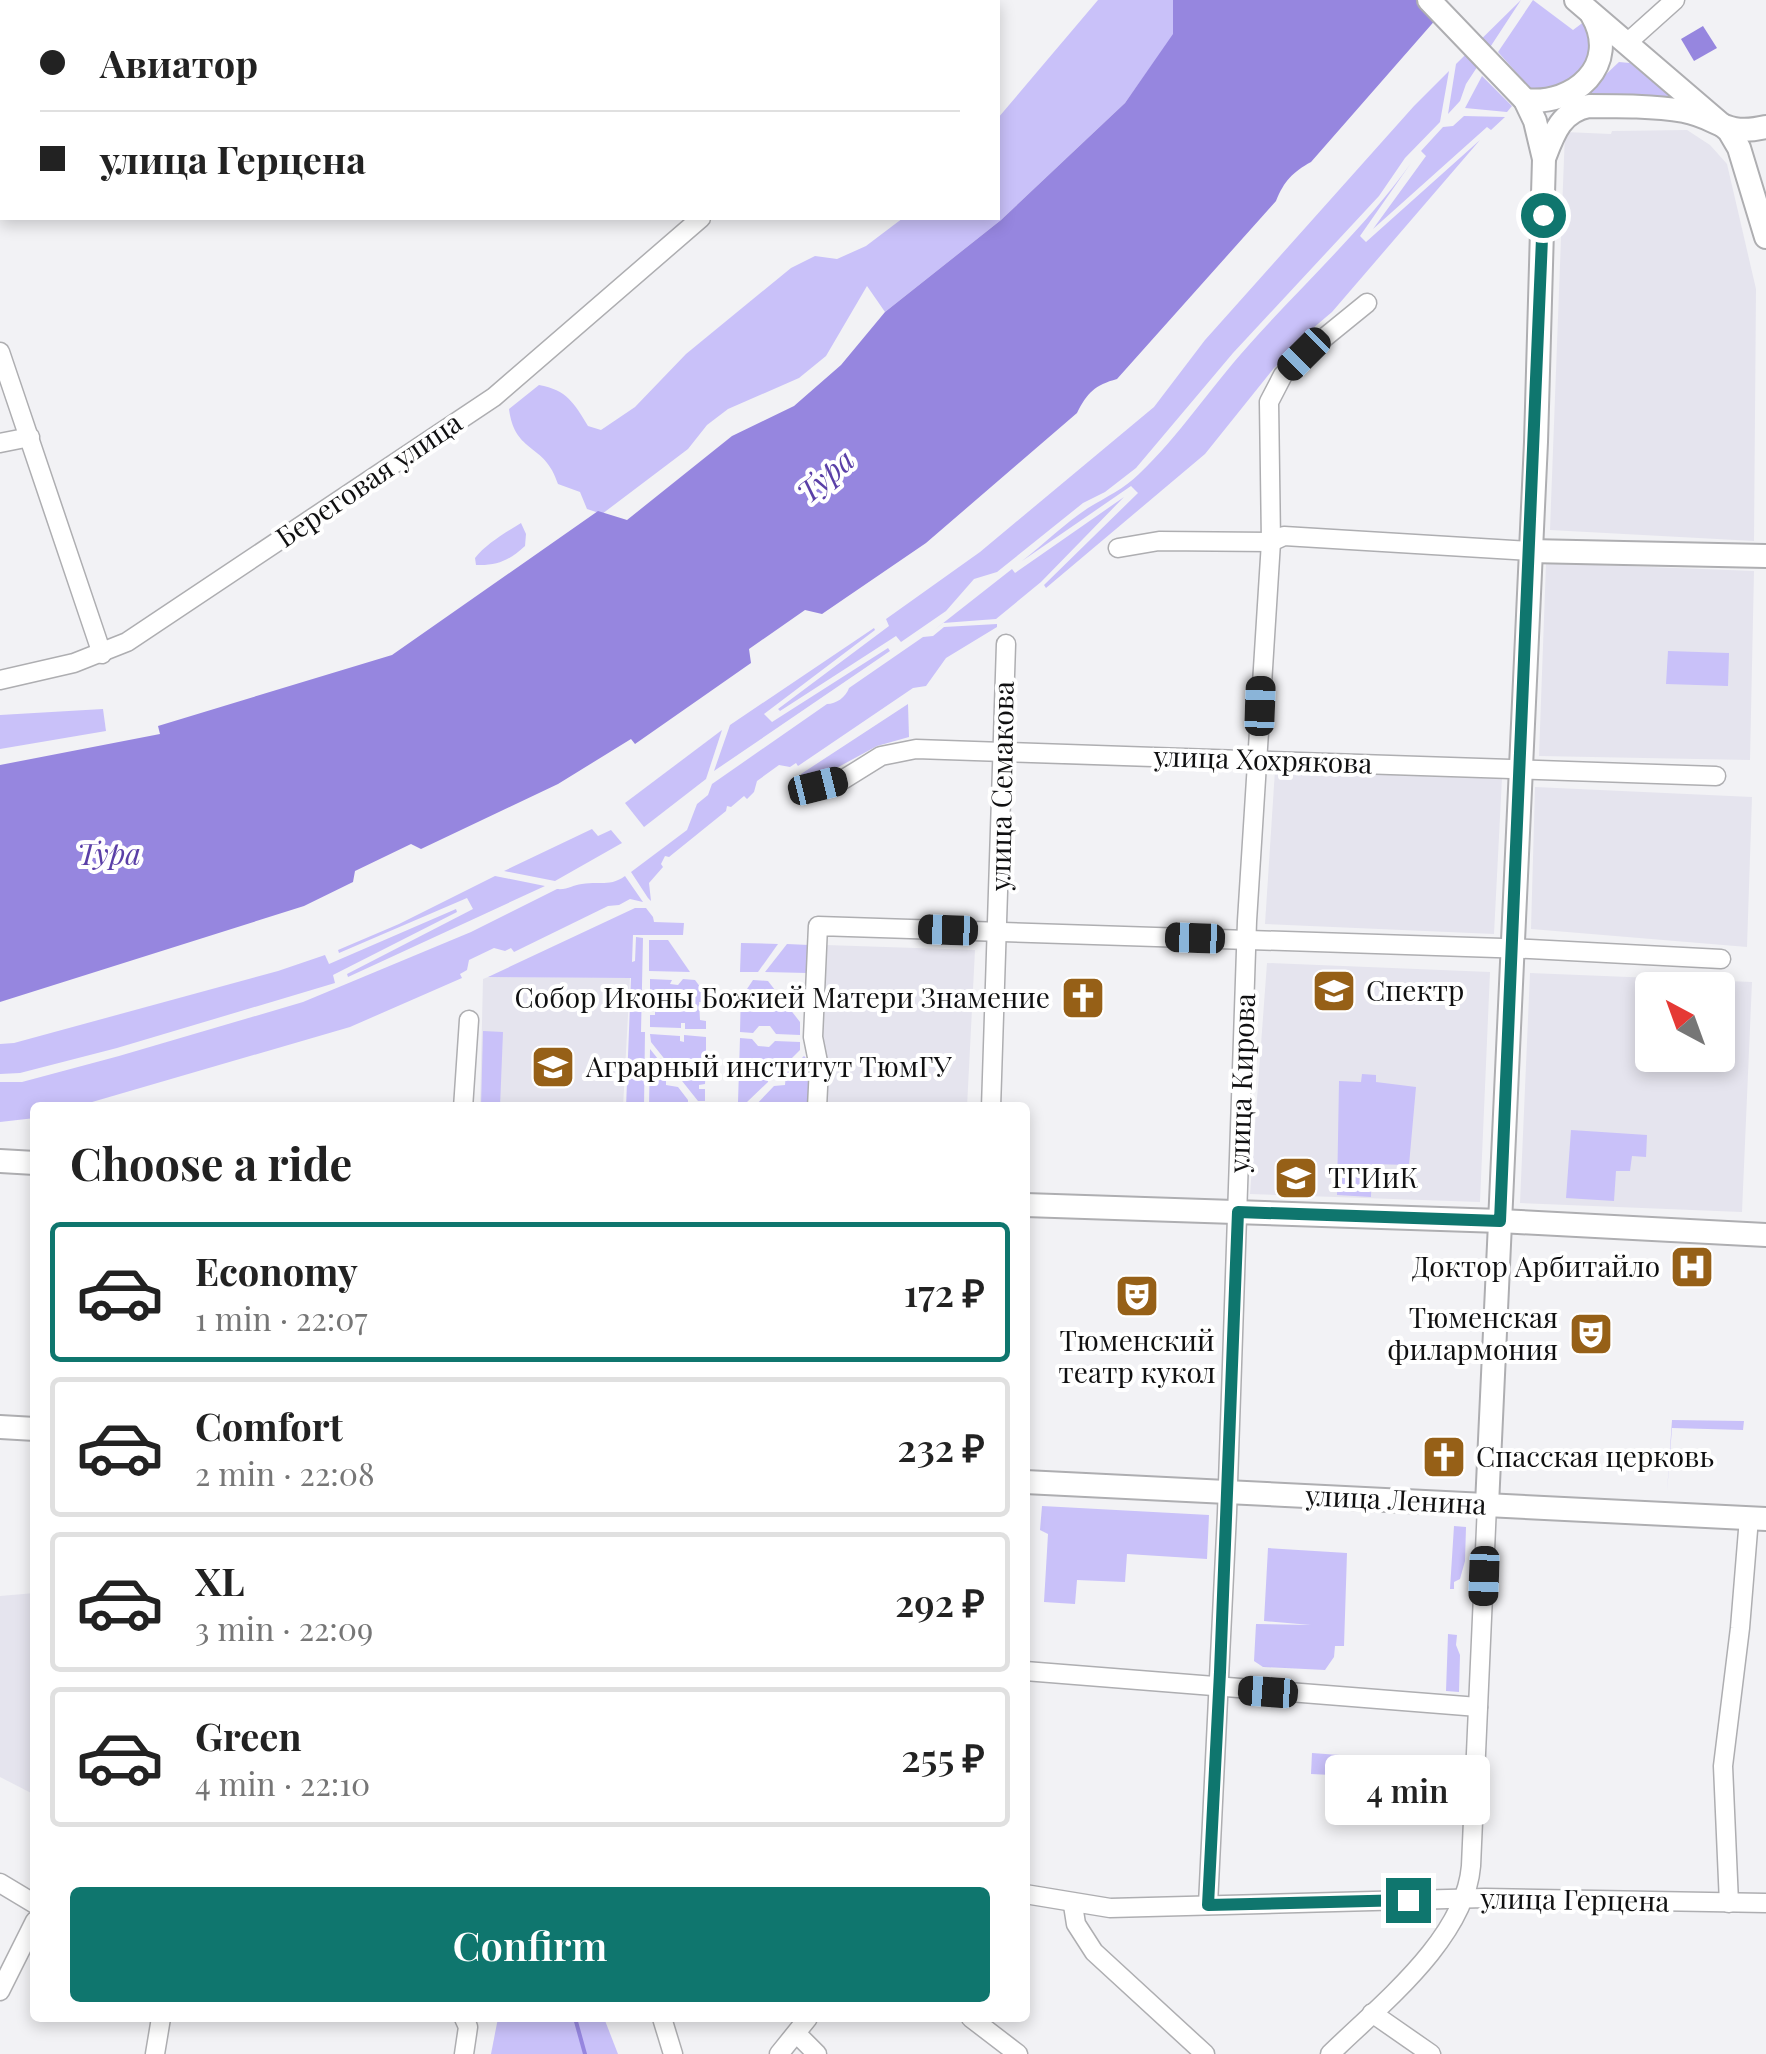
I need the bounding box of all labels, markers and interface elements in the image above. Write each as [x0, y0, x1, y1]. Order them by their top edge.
text: Авиатор [100, 37, 258, 88]
text: улица Герцена [100, 133, 366, 184]
route start [1521, 193, 1566, 238]
car [1272, 322, 1336, 386]
street label: Береговая улица [268, 403, 468, 555]
water label: Тура [787, 439, 862, 512]
car [1244, 675, 1276, 737]
street label: улица Семакова [980, 681, 1021, 892]
street label: улица Хохрякова [1152, 736, 1373, 781]
car [785, 764, 851, 808]
water label: Тура [77, 833, 141, 873]
car [917, 914, 979, 946]
car [1164, 922, 1226, 954]
school or university icon: Спектр [1311, 968, 1357, 1014]
place label: Спектр [1366, 971, 1464, 1008]
north arrow [1635, 972, 1735, 1072]
map controls [1635, 972, 1735, 1072]
church icon: Собор Иконы Божией Матери Знамение [1060, 975, 1106, 1021]
place label: Собор Иконы Божией Матери Знамение [514, 978, 1050, 1015]
street label: улица Кирова [1219, 992, 1262, 1175]
school or university icon: Аграрный институт ТюмГУ [530, 1044, 576, 1090]
place label: Аграрный институт ТюмГУ [585, 1047, 952, 1084]
text: Choose a ride [70, 1132, 352, 1192]
school or university icon: ТГИиК [1273, 1155, 1319, 1201]
place label: ТГИиК [1328, 1158, 1418, 1195]
hospital icon: Доктор Арбитайло [1669, 1244, 1715, 1290]
text: Economy [195, 1245, 358, 1296]
icon: car [75, 1247, 165, 1337]
place label: Доктор Арбитайло [1412, 1247, 1660, 1284]
text: 172 ₽ [904, 1266, 985, 1317]
theatre icon: Тюменский театр кукол [1114, 1273, 1160, 1319]
text: 1 min · 22:07 [195, 1296, 367, 1339]
place label: Тюменская филармония [1387, 1298, 1558, 1367]
theatre icon: Тюменская филармония [1568, 1311, 1614, 1357]
place label: Тюменский театр кукол [1058, 1321, 1216, 1390]
text: Comfort [195, 1400, 343, 1451]
icon: car [75, 1402, 165, 1492]
text: 232 ₽ [897, 1421, 985, 1472]
church icon: Спасская церковь [1421, 1434, 1467, 1480]
place label: Спасская церковь [1476, 1437, 1714, 1474]
text: 2 min · 22:08 [195, 1451, 375, 1494]
street label: улица Ленина [1304, 1475, 1488, 1522]
car [1468, 1545, 1500, 1607]
text: XL [195, 1555, 244, 1606]
icon: car [75, 1557, 165, 1647]
text: 292 ₽ [895, 1576, 985, 1627]
text: 3 min · 22:09 [195, 1606, 373, 1649]
car [1237, 1675, 1299, 1709]
text: Green [195, 1710, 302, 1761]
icon: car [75, 1712, 165, 1802]
text: 255 ₽ [901, 1731, 985, 1782]
callout: 4 min [1326, 1755, 1490, 1825]
text: 4 min · 22:10 [195, 1761, 370, 1804]
text: 4 min [1366, 1768, 1449, 1811]
route end [1386, 1878, 1431, 1923]
street label: улица Герцена [1479, 1878, 1670, 1919]
button: Confirm [70, 1887, 990, 2002]

